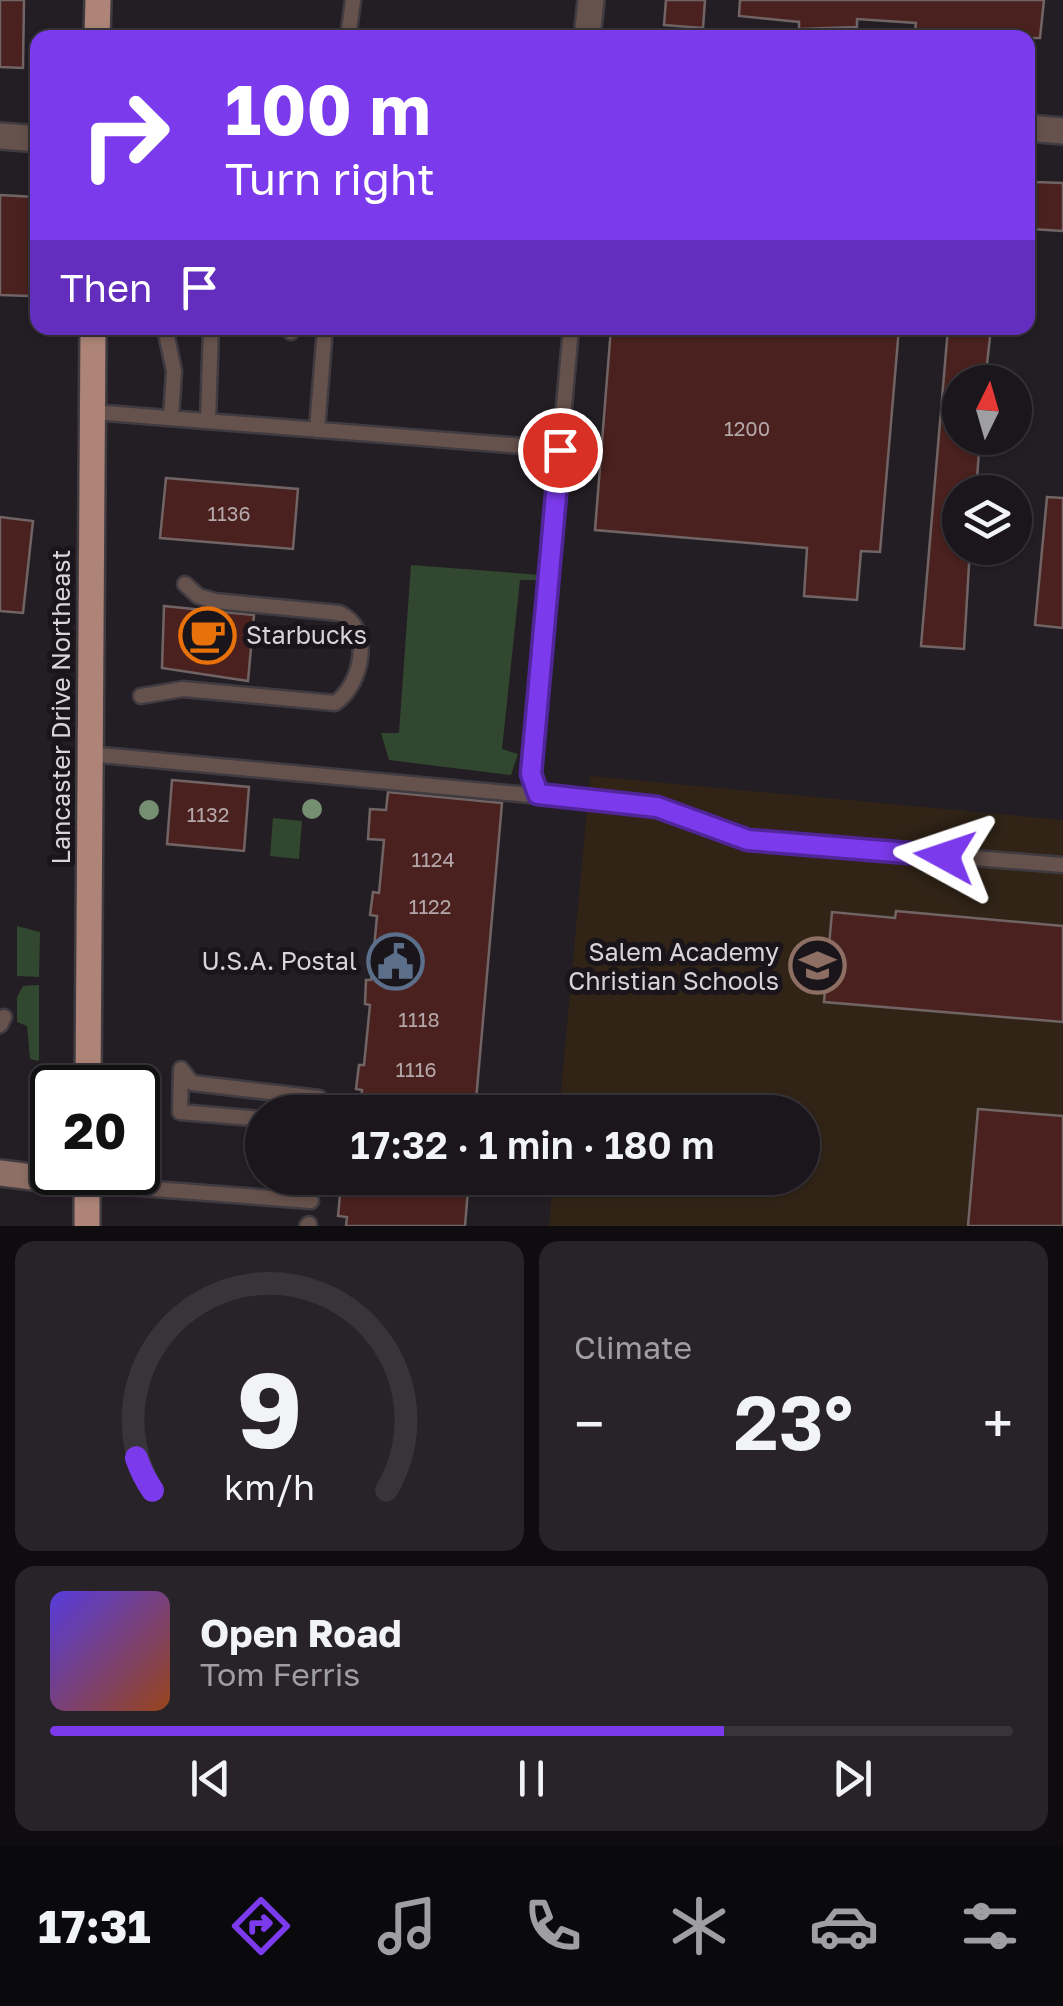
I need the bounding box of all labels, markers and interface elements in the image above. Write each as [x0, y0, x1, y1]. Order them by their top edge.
text: 100 m [225, 66, 431, 150]
icon: right [60, 70, 190, 200]
text: Turn right [225, 151, 435, 205]
icon: arrive [172, 260, 227, 315]
text: Then [60, 265, 152, 310]
north arrow [942, 365, 1032, 455]
map controls [942, 365, 1032, 565]
pin [518, 408, 603, 493]
house number: 1200 [724, 416, 770, 440]
icon: arrive [533, 423, 588, 478]
button: layers [942, 475, 1032, 565]
house number: 1136 [207, 501, 251, 525]
street label: Lancaster Drive Northeast [45, 549, 76, 865]
cafe icon: Starbucks [177, 605, 237, 665]
place label: Starbucks [246, 619, 367, 650]
house number: 1132 [187, 802, 229, 826]
position arrow [893, 804, 997, 908]
house number: 1124 [411, 847, 455, 871]
house number: 1122 [409, 894, 451, 918]
public building icon: U.S.A. Postal [366, 931, 426, 991]
place label: Salem Academy Christian Schools [568, 936, 779, 996]
school or university icon: Salem Academy Christian Schools [788, 936, 848, 996]
place label: U.S.A. Postal [201, 945, 357, 976]
house number: 1118 [398, 1007, 440, 1031]
house number: 1116 [395, 1057, 437, 1081]
speed limit sign: 20 [30, 1065, 160, 1195]
text: 17:32 · 1 min · 180 m [350, 1122, 715, 1167]
text: Climate [574, 1328, 692, 1366]
text: 9 [236, 1346, 303, 1471]
text: 23° [734, 1376, 853, 1467]
text: − [574, 1390, 604, 1456]
text: + [983, 1390, 1013, 1456]
text: km/h [224, 1465, 315, 1508]
text: Open Road [200, 1610, 402, 1655]
text: Tom Ferris [200, 1655, 360, 1693]
icon: previous [183, 1751, 238, 1806]
icon: pause [504, 1751, 559, 1806]
icon: next [825, 1751, 880, 1806]
icon: directions [226, 1891, 296, 1961]
icon: music [372, 1891, 442, 1961]
icon: phone [518, 1891, 588, 1961]
icon: climate [664, 1891, 734, 1961]
icon: car [809, 1891, 879, 1961]
icon: filters [955, 1891, 1025, 1961]
text: 17:31 [38, 1899, 151, 1953]

